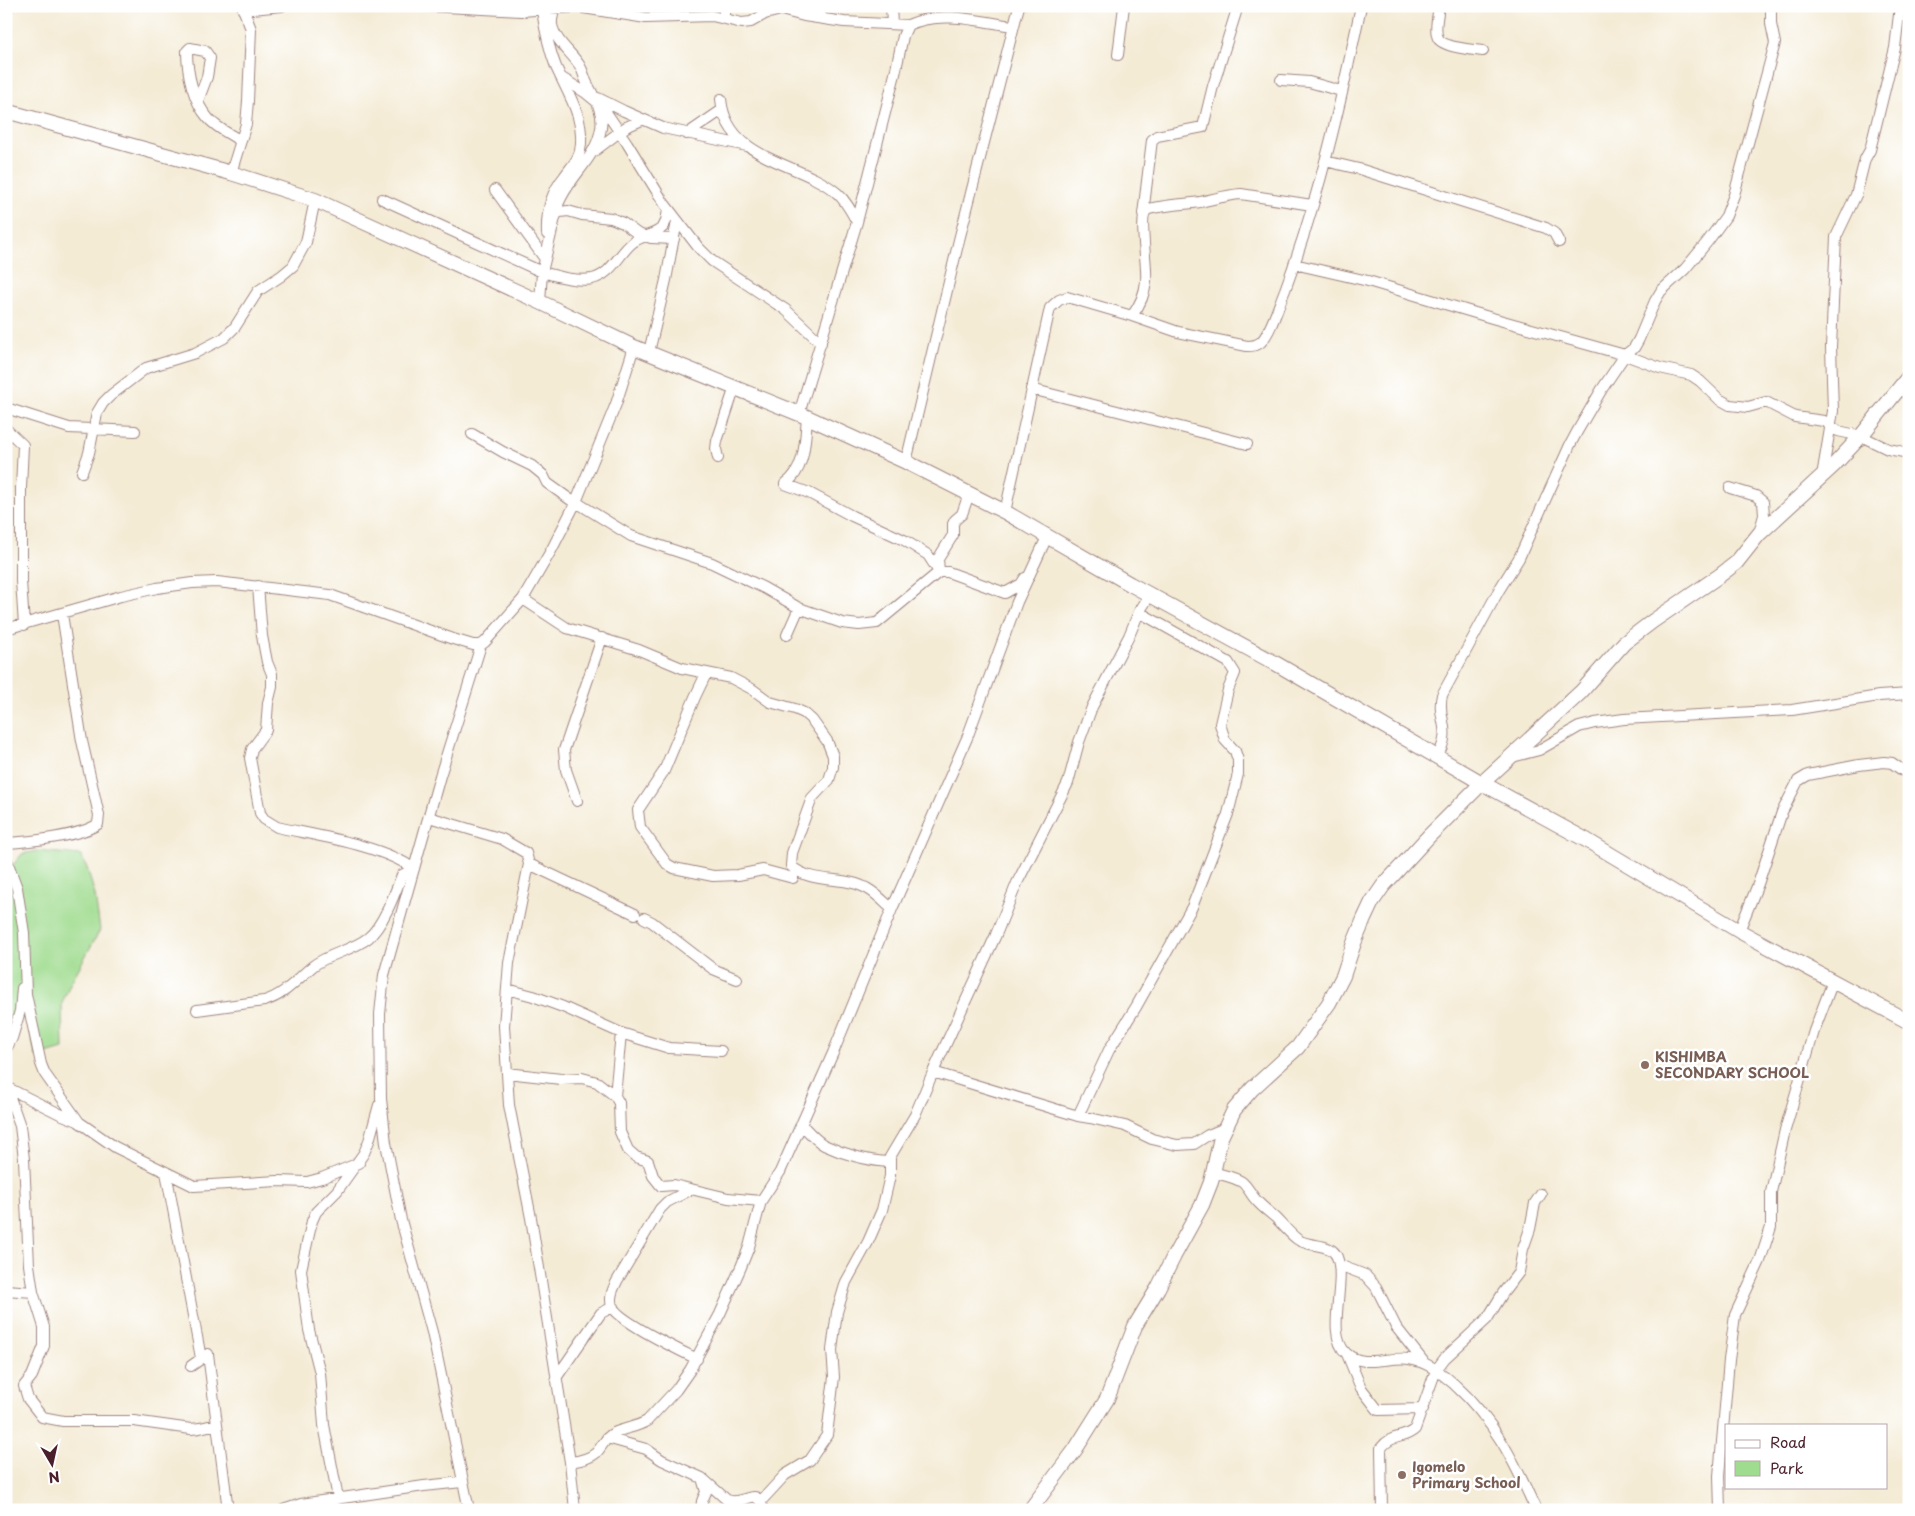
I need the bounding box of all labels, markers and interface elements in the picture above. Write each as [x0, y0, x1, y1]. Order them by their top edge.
place label: KISHIMBA SECONDARY SCHOOL [1655, 1046, 1809, 1083]
marker: KISHIMBA SECONDARY SCHOOL [1639, 1059, 1651, 1071]
legend [1725, 1424, 1888, 1488]
text: Road [1770, 1430, 1806, 1453]
north arrow [28, 1438, 78, 1488]
place label: Igomelo Primary School [1412, 1456, 1521, 1493]
text: Park [1770, 1456, 1804, 1479]
text: N [47, 1466, 61, 1489]
marker: Igomelo Primary School [1396, 1469, 1408, 1481]

